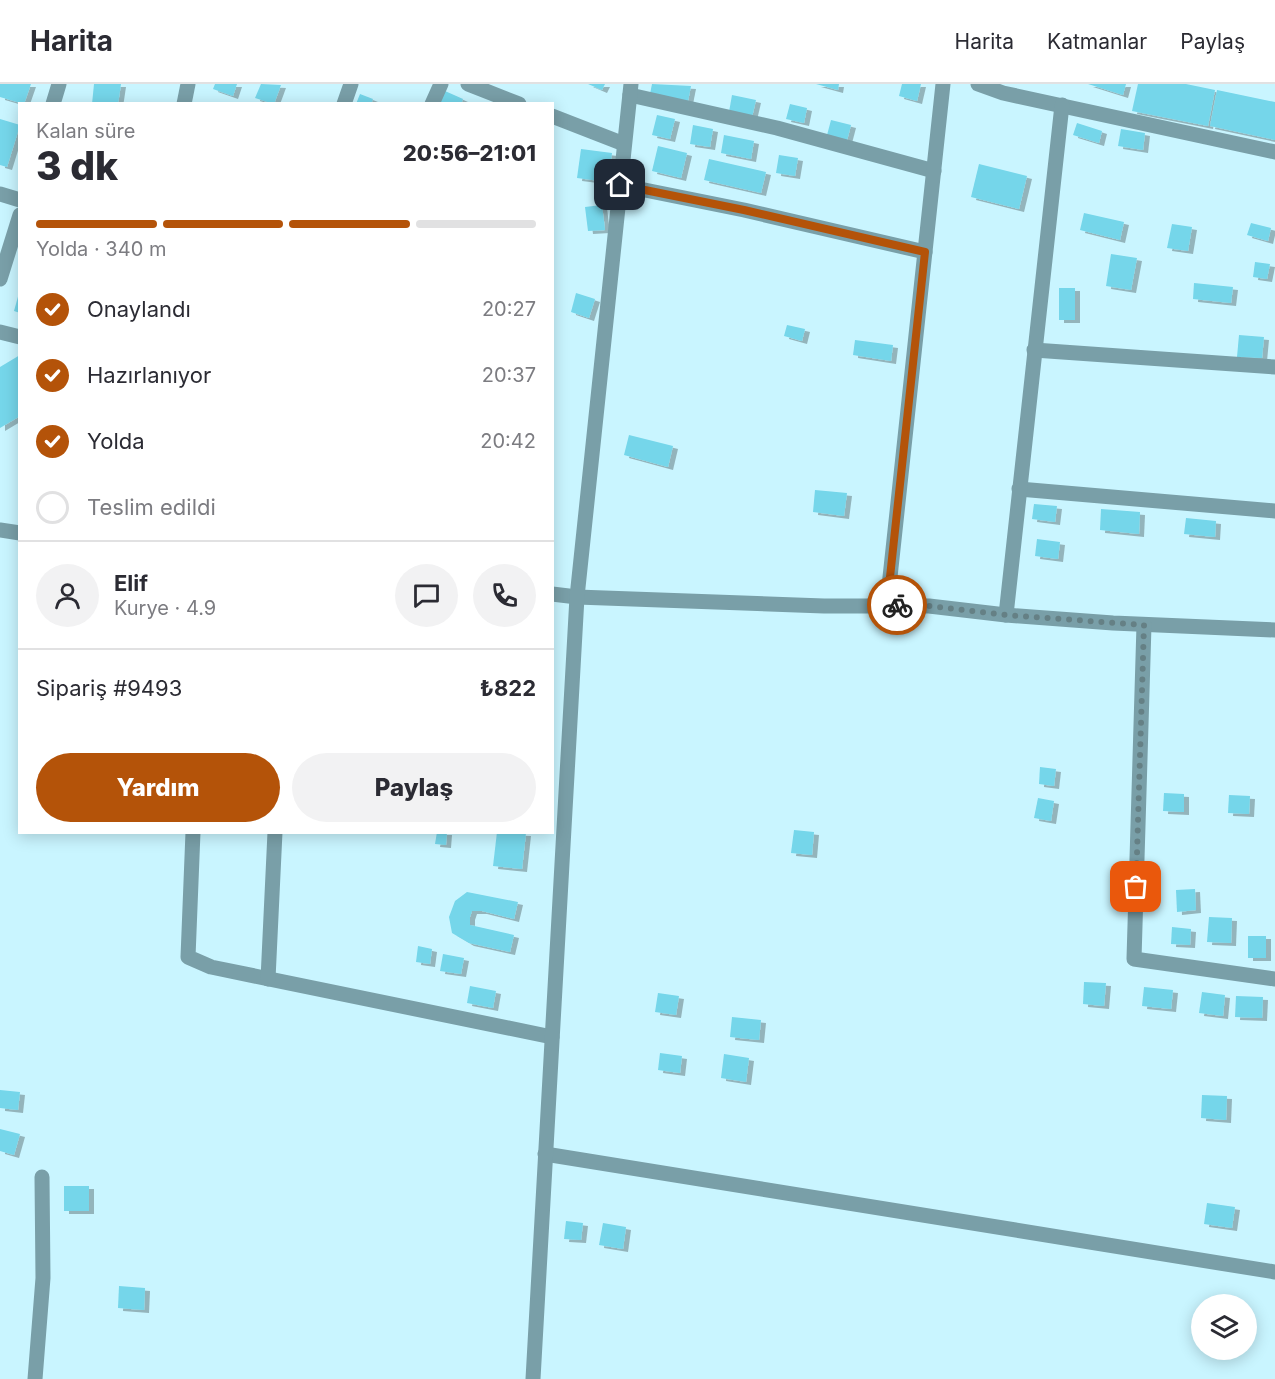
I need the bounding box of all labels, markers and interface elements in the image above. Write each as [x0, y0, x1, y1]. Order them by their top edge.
text: Harita [30, 24, 113, 58]
text: Harita [955, 29, 1014, 54]
text: Katmanlar [1047, 29, 1147, 54]
text: Paylaş [1180, 29, 1245, 54]
text: Kalan süre [36, 119, 135, 143]
text: 20:56–21:01 [403, 140, 536, 166]
text: 3 dk [36, 142, 118, 189]
pin [594, 159, 645, 210]
icon: home [603, 168, 636, 201]
text: Yolda · 340 m [36, 237, 166, 261]
icon: check [36, 293, 69, 326]
text: Onaylandı [87, 296, 191, 322]
text: 20:27 [482, 297, 536, 321]
icon: check [36, 359, 69, 392]
text: Hazırlanıyor [87, 362, 211, 388]
text: 20:37 [482, 363, 536, 387]
icon: check [36, 425, 69, 458]
text: Yolda [87, 428, 145, 454]
text: 20:42 [480, 429, 536, 453]
text: Teslim edildi [87, 494, 216, 520]
button: person [36, 564, 99, 627]
button: chat [395, 564, 458, 627]
button: phone [473, 564, 536, 627]
text: Elif [114, 570, 148, 596]
courier [867, 575, 927, 635]
icon: bike [881, 589, 914, 622]
text: Kurye · 4.9 [114, 596, 216, 620]
text: Sipariş #9493 [36, 675, 182, 701]
text: ₺822 [480, 675, 536, 701]
button: Yardım [36, 753, 280, 822]
button: Paylaş [292, 753, 536, 822]
pin [1110, 861, 1161, 912]
icon: bag [1119, 870, 1152, 903]
map controls [1191, 1294, 1257, 1360]
button: layers [1191, 1294, 1257, 1360]

